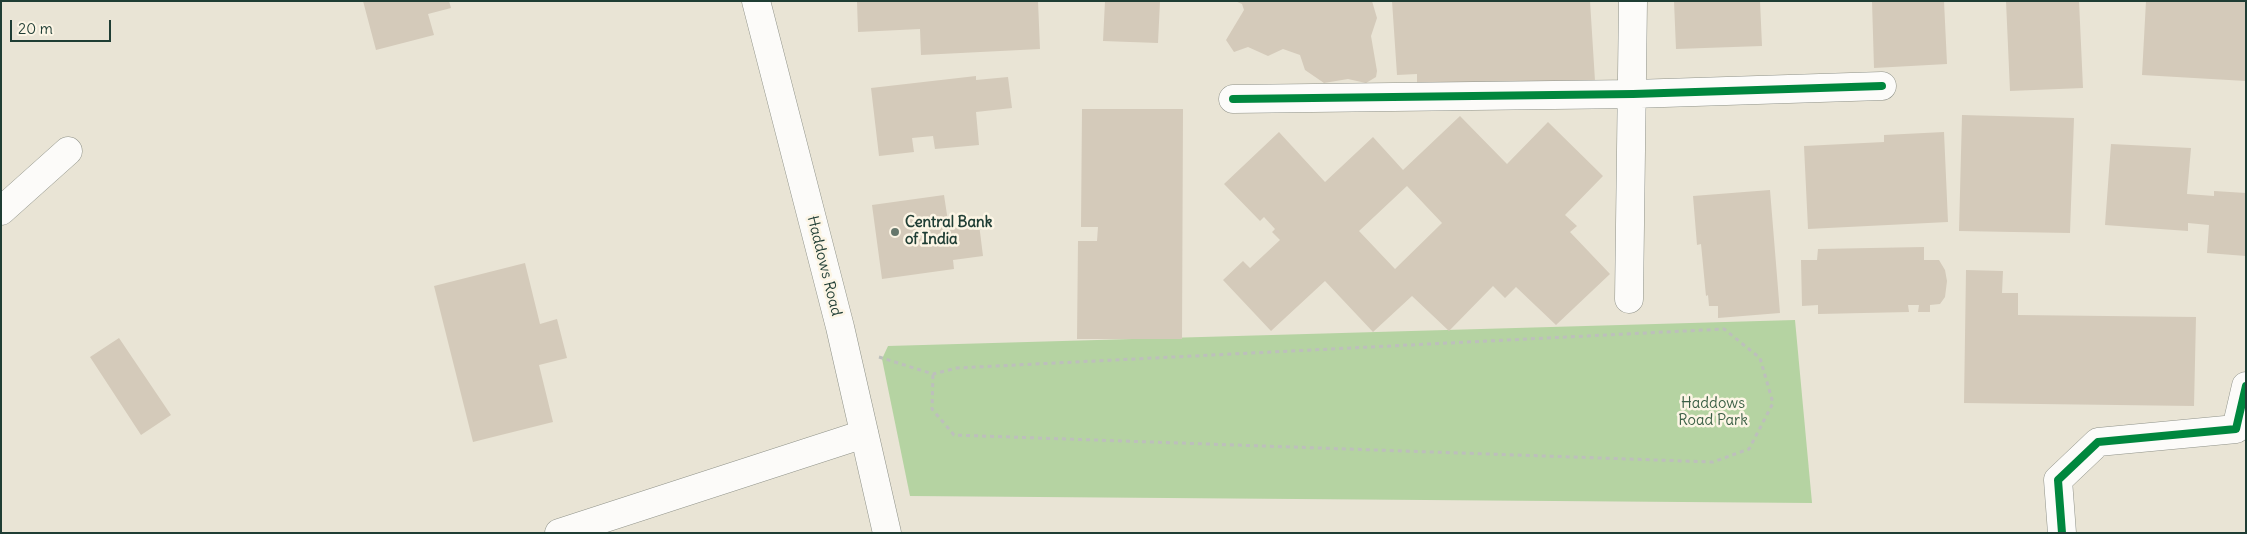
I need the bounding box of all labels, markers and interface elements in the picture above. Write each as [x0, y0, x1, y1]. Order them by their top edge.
scale bar [12, 10, 114, 42]
text: 20 m [18, 19, 53, 38]
street label: Haddows Road [803, 214, 845, 318]
place label: Central Bank of India [905, 214, 992, 249]
marker: Central Bank of India [889, 226, 901, 238]
park label: Haddows Road Park [1678, 395, 1748, 430]

